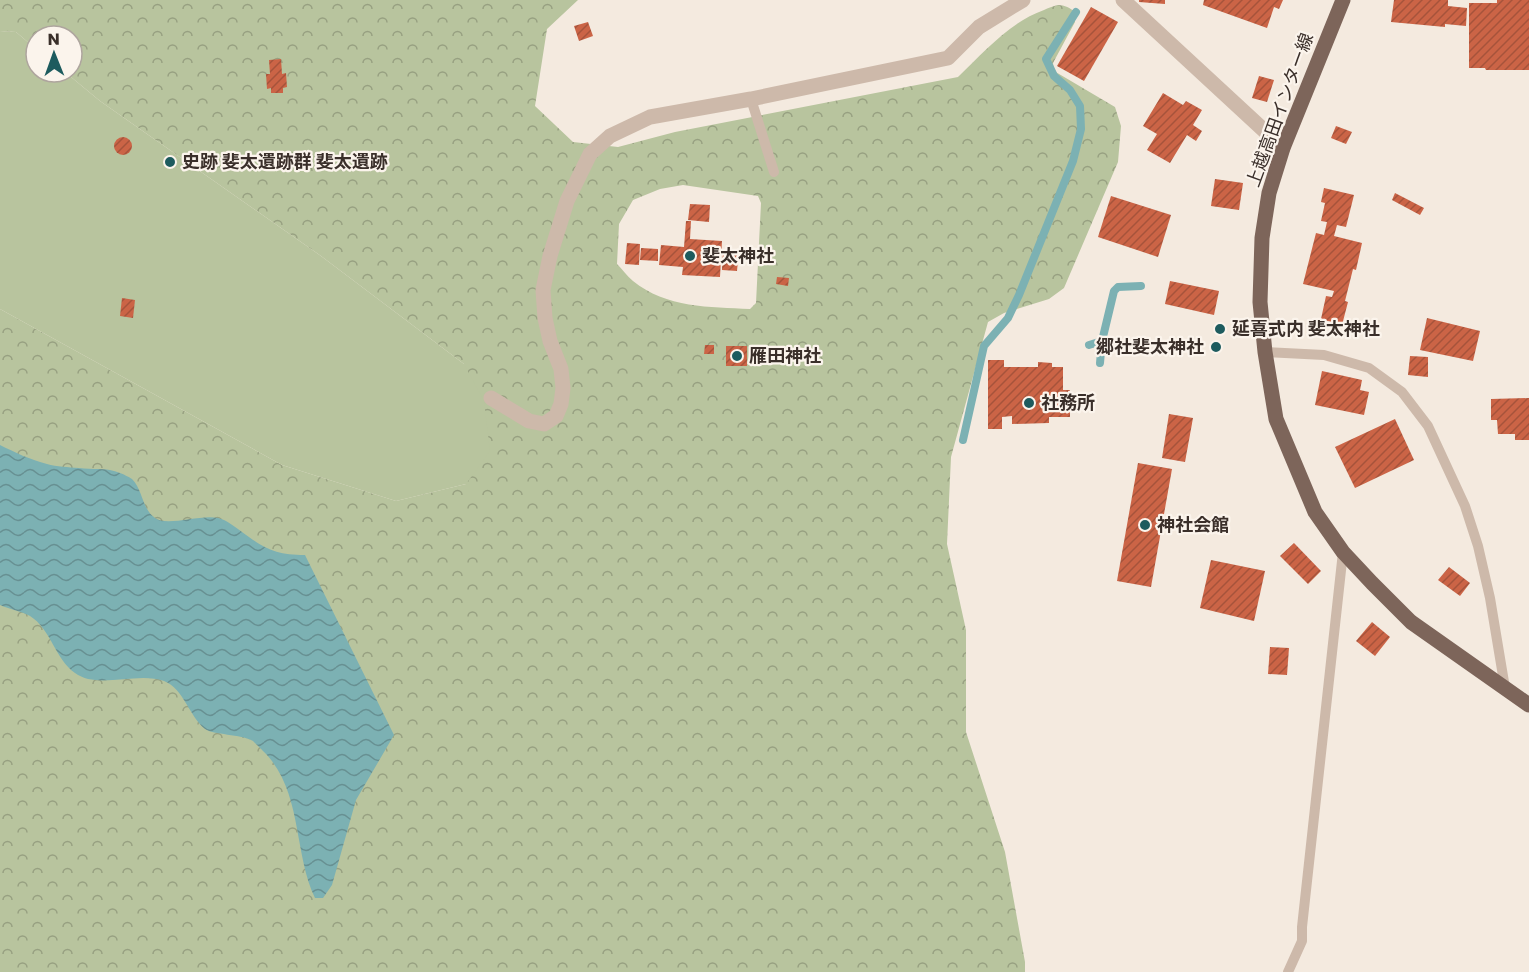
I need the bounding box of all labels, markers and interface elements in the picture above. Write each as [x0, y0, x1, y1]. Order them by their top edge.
north arrow [24, 24, 84, 84]
text: N [48, 28, 60, 51]
street label: 上越高田インター線 [1240, 29, 1319, 190]
place label: 史跡 斐太遺跡群 斐太遺跡 [182, 149, 388, 174]
marker: 史跡 斐太遺跡群 斐太遺跡 [163, 155, 177, 169]
place label: 斐太神社 [702, 243, 774, 268]
marker: 斐太神社 [683, 249, 697, 263]
place label: 延喜式内 斐太神社 [1232, 316, 1380, 341]
marker: 延喜式内 斐太神社 [1213, 322, 1227, 336]
place label: 郷社斐太神社 [1096, 334, 1204, 359]
marker: 郷社斐太神社 [1209, 340, 1223, 354]
place label: 雁田神社 [749, 343, 821, 368]
marker: 雁田神社 [730, 349, 744, 363]
place label: 社務所 [1041, 390, 1095, 415]
marker: 社務所 [1022, 396, 1036, 410]
place label: 神社会館 [1157, 512, 1229, 537]
marker: 神社会館 [1138, 518, 1152, 532]

